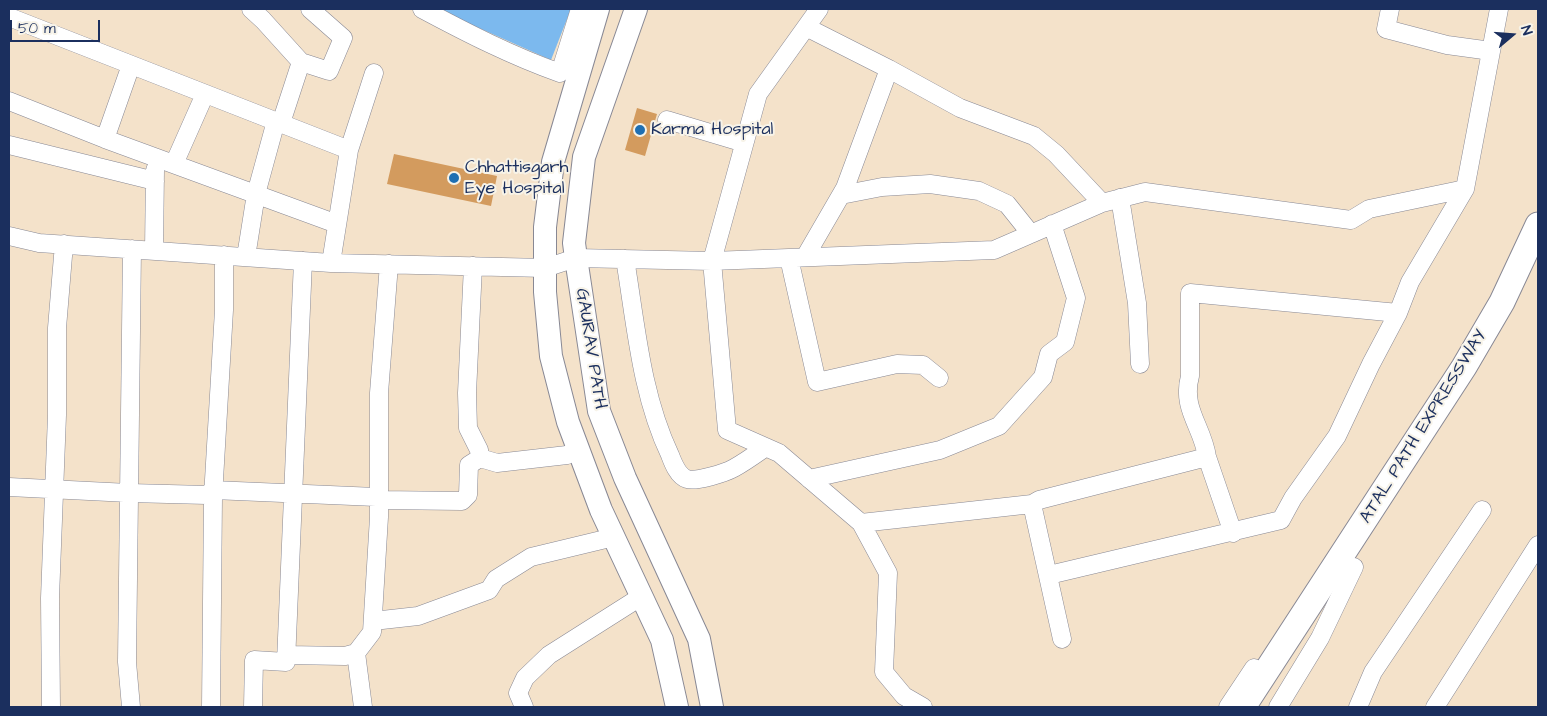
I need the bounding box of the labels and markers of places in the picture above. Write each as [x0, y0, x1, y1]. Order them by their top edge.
place label: Karma Hospital [651, 119, 773, 141]
marker: Karma Hospital [633, 123, 647, 137]
place label: Chhattisgarh Eye Hospital [465, 157, 568, 200]
marker: Chhattisgarh Eye Hospital [447, 171, 461, 185]

